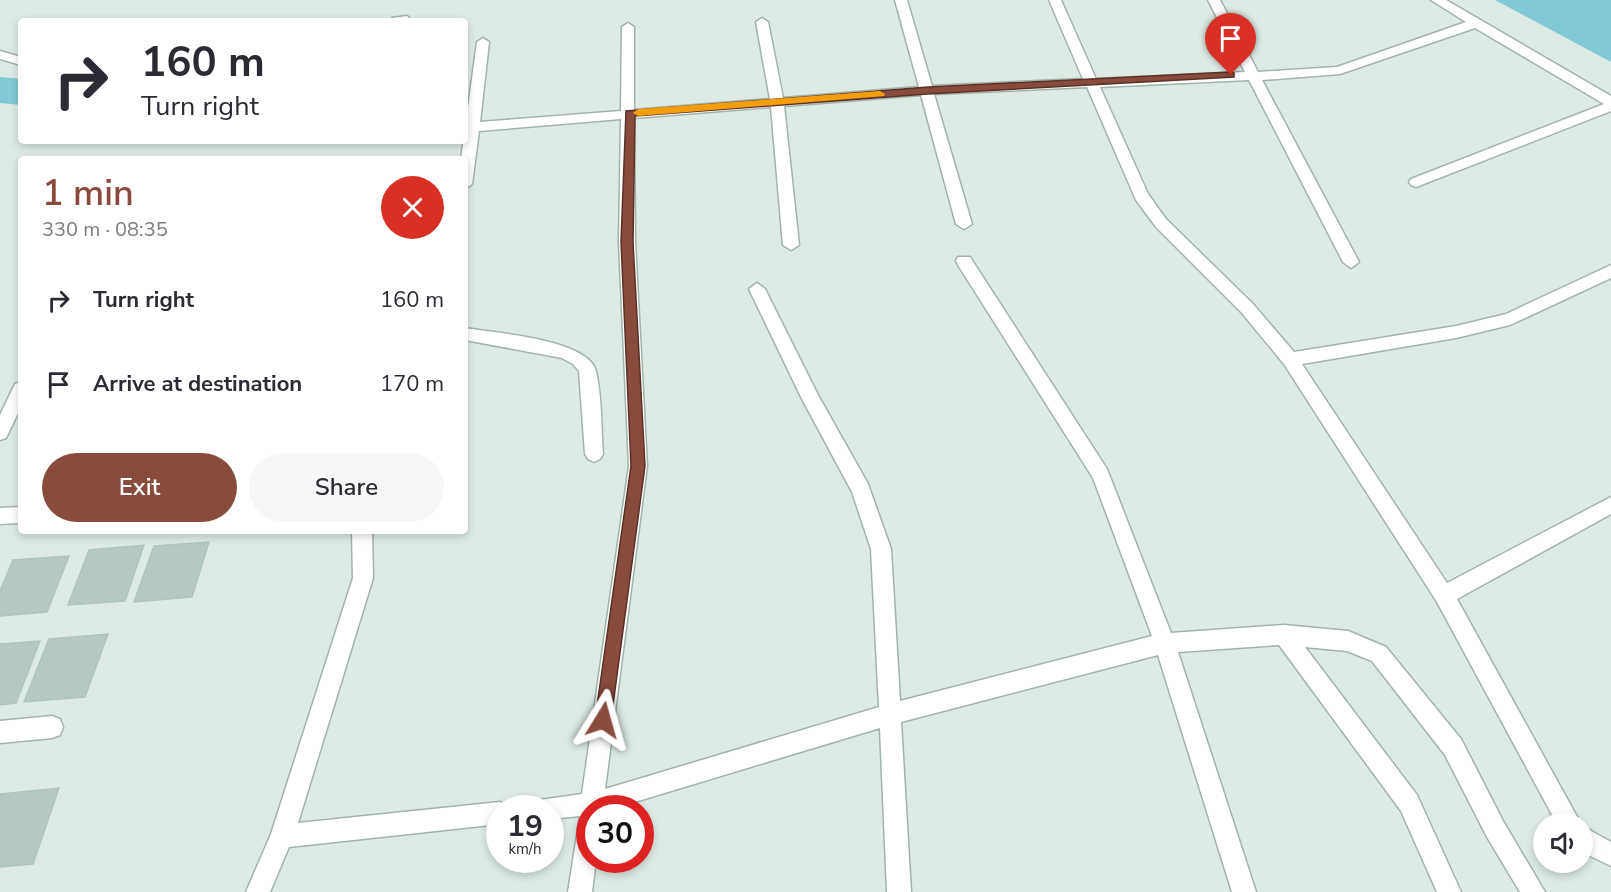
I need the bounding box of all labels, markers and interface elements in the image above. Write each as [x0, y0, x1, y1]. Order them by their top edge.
pin [1205, 13, 1256, 75]
icon: arrive [1214, 22, 1247, 55]
text: 160 m [141, 34, 265, 91]
icon: right [42, 42, 120, 120]
text: Turn right [141, 88, 259, 125]
text: 1 min [42, 169, 134, 218]
button: close [381, 176, 444, 239]
text: 330 m · 08:35 [42, 216, 168, 243]
icon: right [42, 284, 75, 317]
text: Turn right [93, 285, 194, 315]
text: 160 m [380, 285, 444, 315]
icon: arrive [42, 368, 75, 401]
text: Arrive at destination [93, 369, 302, 399]
text: 170 m [380, 369, 444, 399]
button: Exit [42, 453, 237, 522]
button: Share [249, 453, 444, 522]
position arrow [571, 688, 635, 752]
speed limit sign: 30 [576, 795, 654, 873]
text: 19 [507, 806, 543, 847]
map controls [1533, 813, 1593, 873]
button: sound [1533, 813, 1593, 873]
text: km/h [508, 839, 542, 859]

